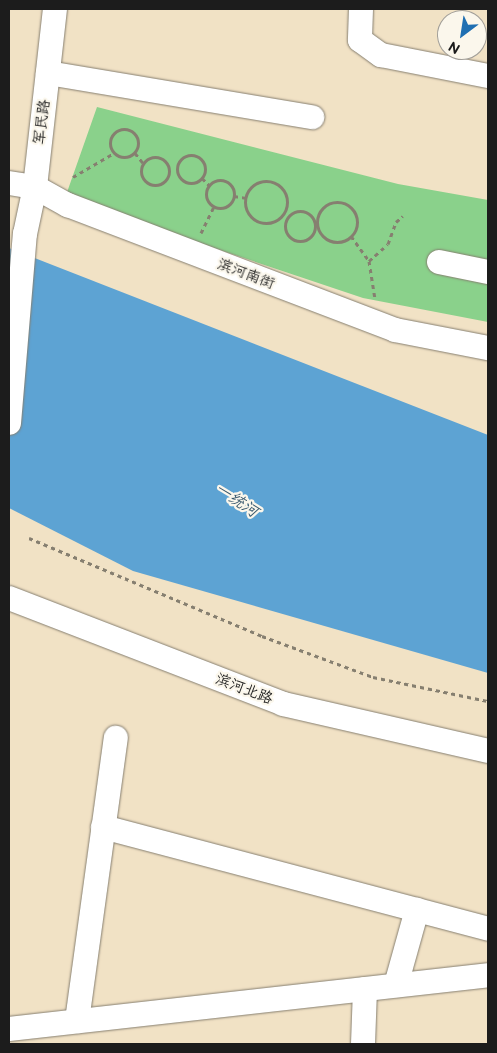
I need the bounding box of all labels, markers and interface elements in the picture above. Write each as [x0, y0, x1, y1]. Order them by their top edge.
north arrow [437, 10, 487, 60]
text: N [446, 37, 463, 57]
street label: 军民路 [30, 99, 54, 145]
street label: 滨河南街 [215, 255, 277, 293]
water label: 一统河 [211, 480, 261, 522]
street label: 滨河北路 [213, 670, 275, 708]

